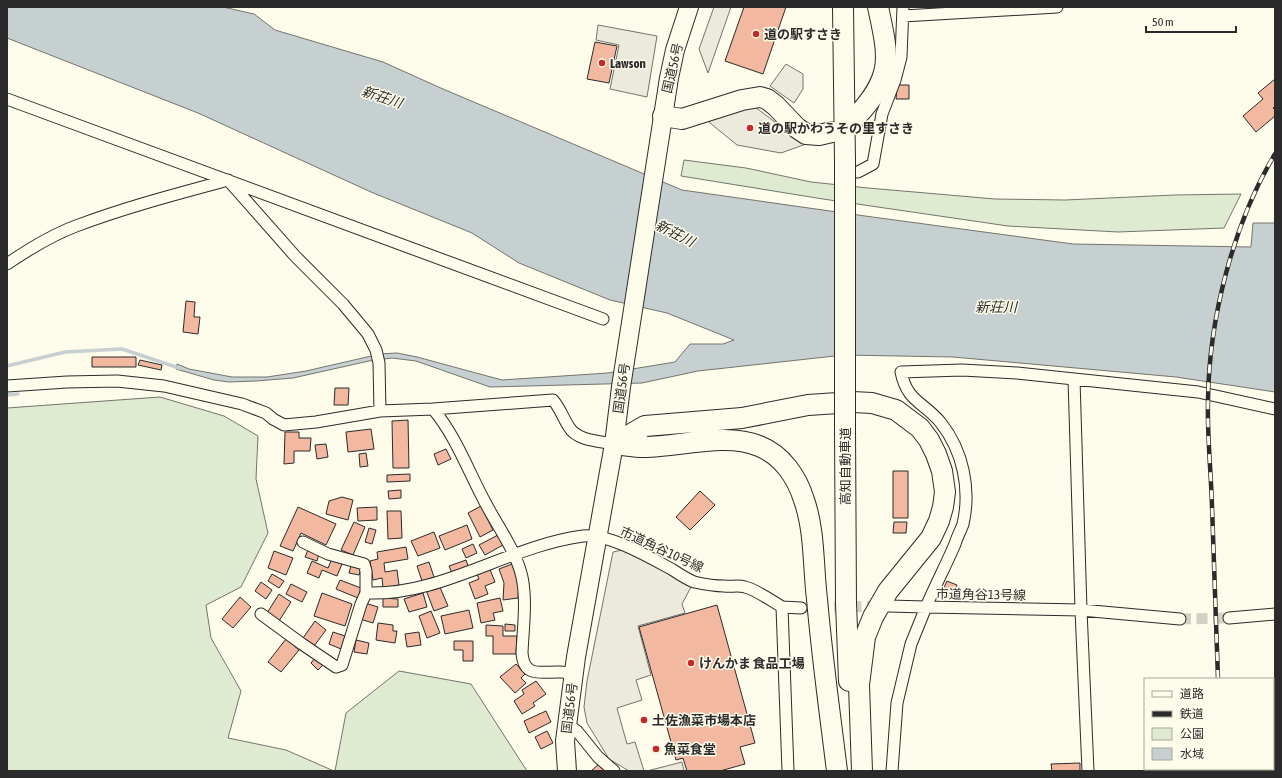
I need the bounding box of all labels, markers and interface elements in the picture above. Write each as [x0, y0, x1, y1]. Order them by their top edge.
scale bar [1146, 8, 1236, 34]
text: 50 m [1152, 15, 1174, 29]
place label: 道の駅すさき [764, 27, 842, 42]
marker: 道の駅すさき [751, 29, 761, 39]
street label: 国道56号 [659, 41, 686, 95]
place label: Lawson [610, 56, 646, 71]
marker: Lawson [597, 58, 607, 68]
water label: 新荘川 [360, 83, 406, 112]
place label: 道の駅かわうその里すさき [758, 121, 914, 136]
marker: 道の駅かわうその里すさき [745, 123, 755, 133]
water label: 新荘川 [653, 216, 699, 251]
water label: 新荘川 [975, 299, 1019, 315]
street label: 国道56号 [611, 362, 632, 414]
street label: 高知自動車道 [838, 427, 853, 505]
street label: 市道角谷10号線 [618, 524, 706, 575]
street label: 市道角谷13号線 [936, 586, 1026, 603]
place label: けんかま 食品工場 [699, 656, 805, 671]
marker: けんかま 食品工場 [686, 658, 696, 668]
legend [1144, 678, 1274, 770]
street label: 国道56号 [559, 682, 580, 734]
text: 道路 [1180, 687, 1204, 701]
text: 鉄道 [1180, 707, 1204, 721]
place label: 土佐漁菜市場本店 [652, 713, 756, 728]
marker: 土佐漁菜市場本店 [639, 715, 649, 725]
text: 公園 [1180, 727, 1204, 741]
place label: 魚菜食堂 [664, 742, 716, 757]
marker: 魚菜食堂 [651, 744, 661, 754]
text: 水域 [1180, 747, 1204, 761]

